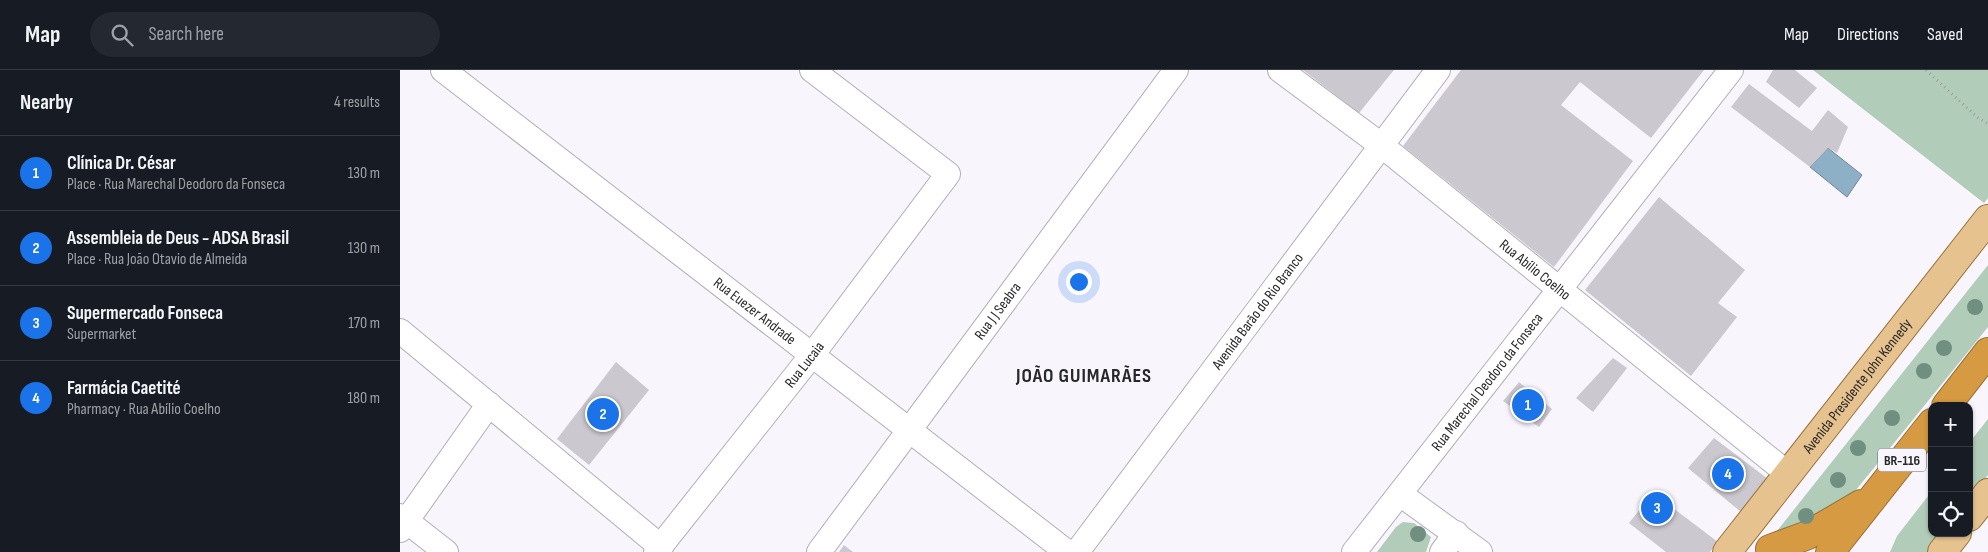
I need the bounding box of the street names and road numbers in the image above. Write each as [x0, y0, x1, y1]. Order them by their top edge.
street label: Rua Abílio Coelho [1496, 235, 1575, 304]
street label: Avenida Barão do Rio Branco [1207, 249, 1307, 374]
street label: Rua Euezer Andrade [710, 273, 800, 349]
street label: Rua J J Seabra [970, 278, 1025, 343]
street label: Rua Marechal Deodoro da Fonseca [1427, 309, 1547, 455]
street label: Avenida Presidente John Kennedy [1798, 315, 1916, 458]
street label: Rua Lucaia [780, 338, 828, 391]
road number: BR-116 [1878, 448, 1926, 472]

